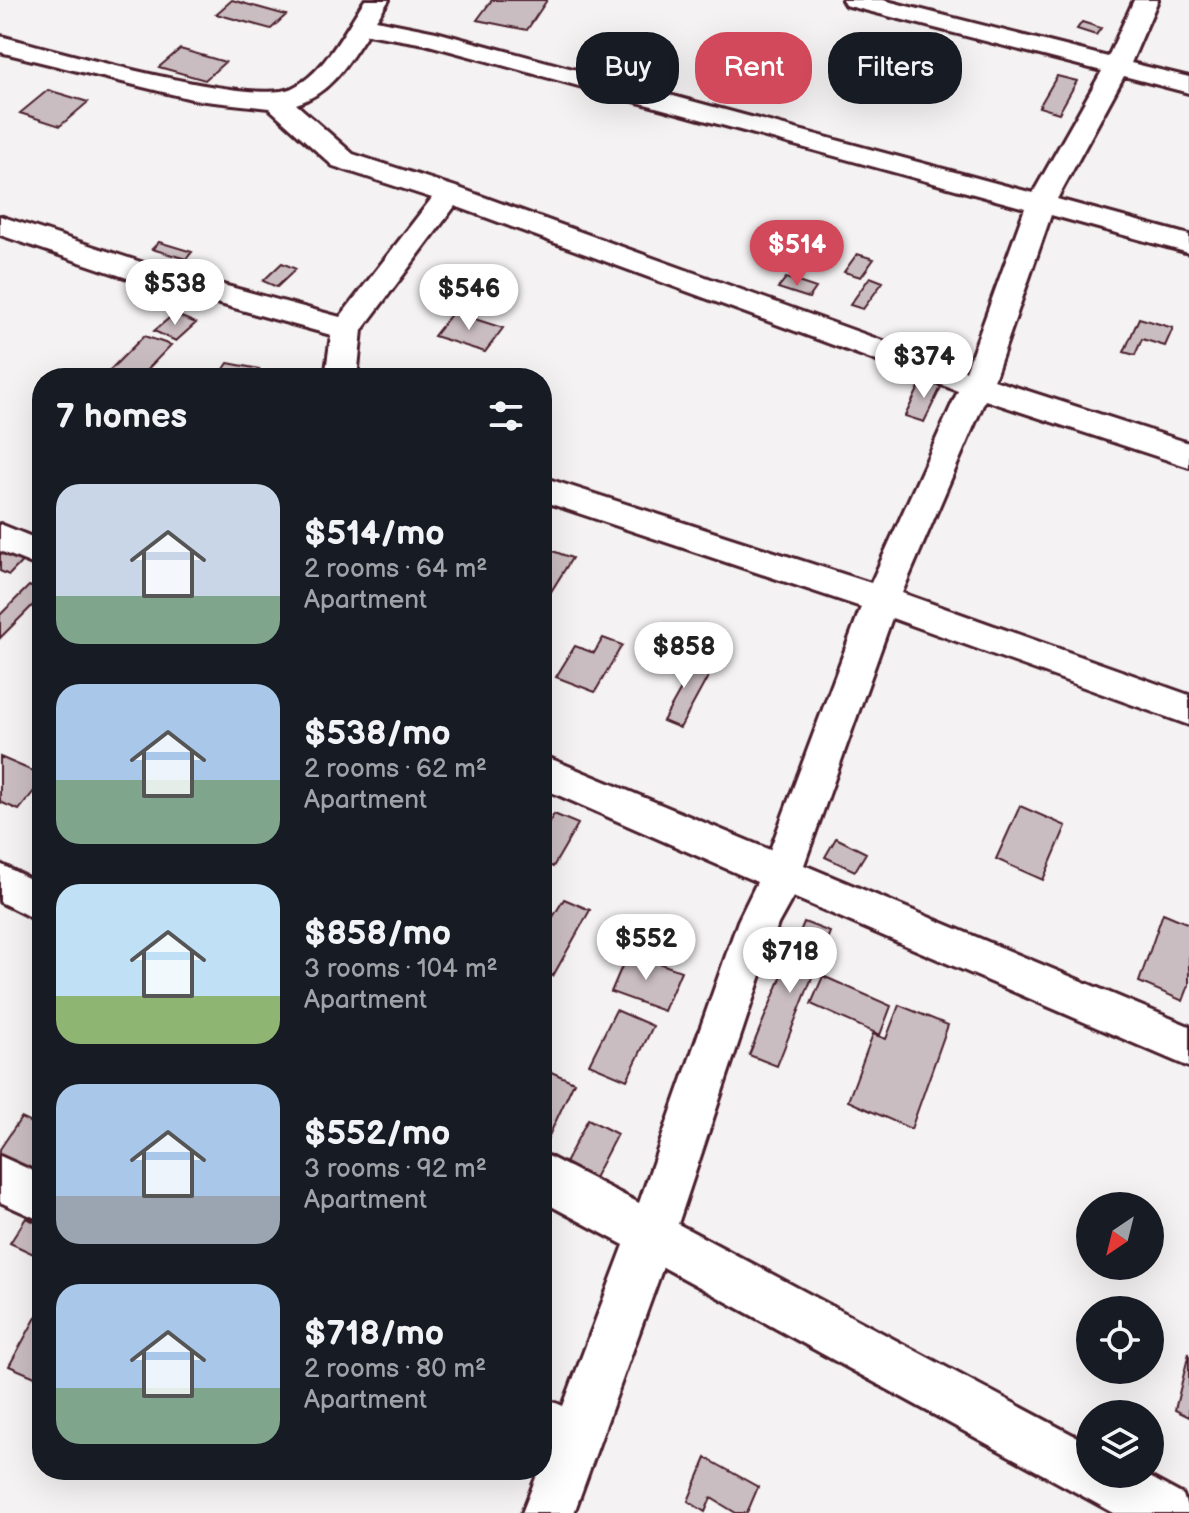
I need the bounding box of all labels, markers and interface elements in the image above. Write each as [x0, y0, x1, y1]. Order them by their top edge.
chip: Buy [576, 32, 679, 104]
chip: Rent [695, 32, 812, 104]
chip: Filters [828, 32, 962, 104]
pin: $514 [750, 220, 844, 288]
text: $514 [768, 230, 826, 261]
pin: $538 [128, 259, 222, 327]
pin: $546 [422, 264, 516, 332]
text: $538 [144, 269, 206, 300]
text: $546 [437, 274, 501, 305]
pin: $374 [877, 332, 971, 400]
text: $374 [893, 342, 955, 373]
icon: filters [484, 394, 528, 438]
text: 7 homes [56, 396, 187, 437]
text: $514/mo [304, 513, 445, 554]
icon: home [120, 516, 216, 612]
text: 2 rooms · 64 m² [304, 554, 488, 585]
text: Apartment [304, 585, 427, 616]
pin: $858 [637, 622, 731, 690]
text: $858 [652, 632, 716, 663]
text: $538/mo [304, 713, 451, 754]
icon: home [120, 716, 216, 812]
text: 2 rooms · 62 m² [304, 754, 487, 785]
text: Apartment [304, 785, 427, 816]
text: $858/mo [304, 913, 451, 954]
pin: $552 [599, 914, 693, 982]
icon: home [120, 916, 216, 1012]
text: $552 [615, 924, 677, 955]
pin: $718 [743, 927, 837, 995]
text: $718 [761, 937, 819, 968]
text: 3 rooms · 104 m² [304, 954, 498, 985]
text: Apartment [304, 985, 427, 1016]
text: $552/mo [304, 1113, 450, 1154]
icon: home [120, 1116, 216, 1212]
text: 3 rooms · 92 m² [304, 1154, 487, 1185]
text: Apartment [304, 1185, 427, 1216]
north arrow [1076, 1192, 1164, 1280]
map controls [1076, 1192, 1164, 1488]
button: locate [1076, 1296, 1164, 1384]
text: $718/mo [304, 1313, 444, 1354]
icon: home [120, 1316, 216, 1412]
text: 2 rooms · 80 m² [304, 1354, 486, 1385]
text: Apartment [304, 1385, 427, 1416]
button: layers [1076, 1400, 1164, 1488]

